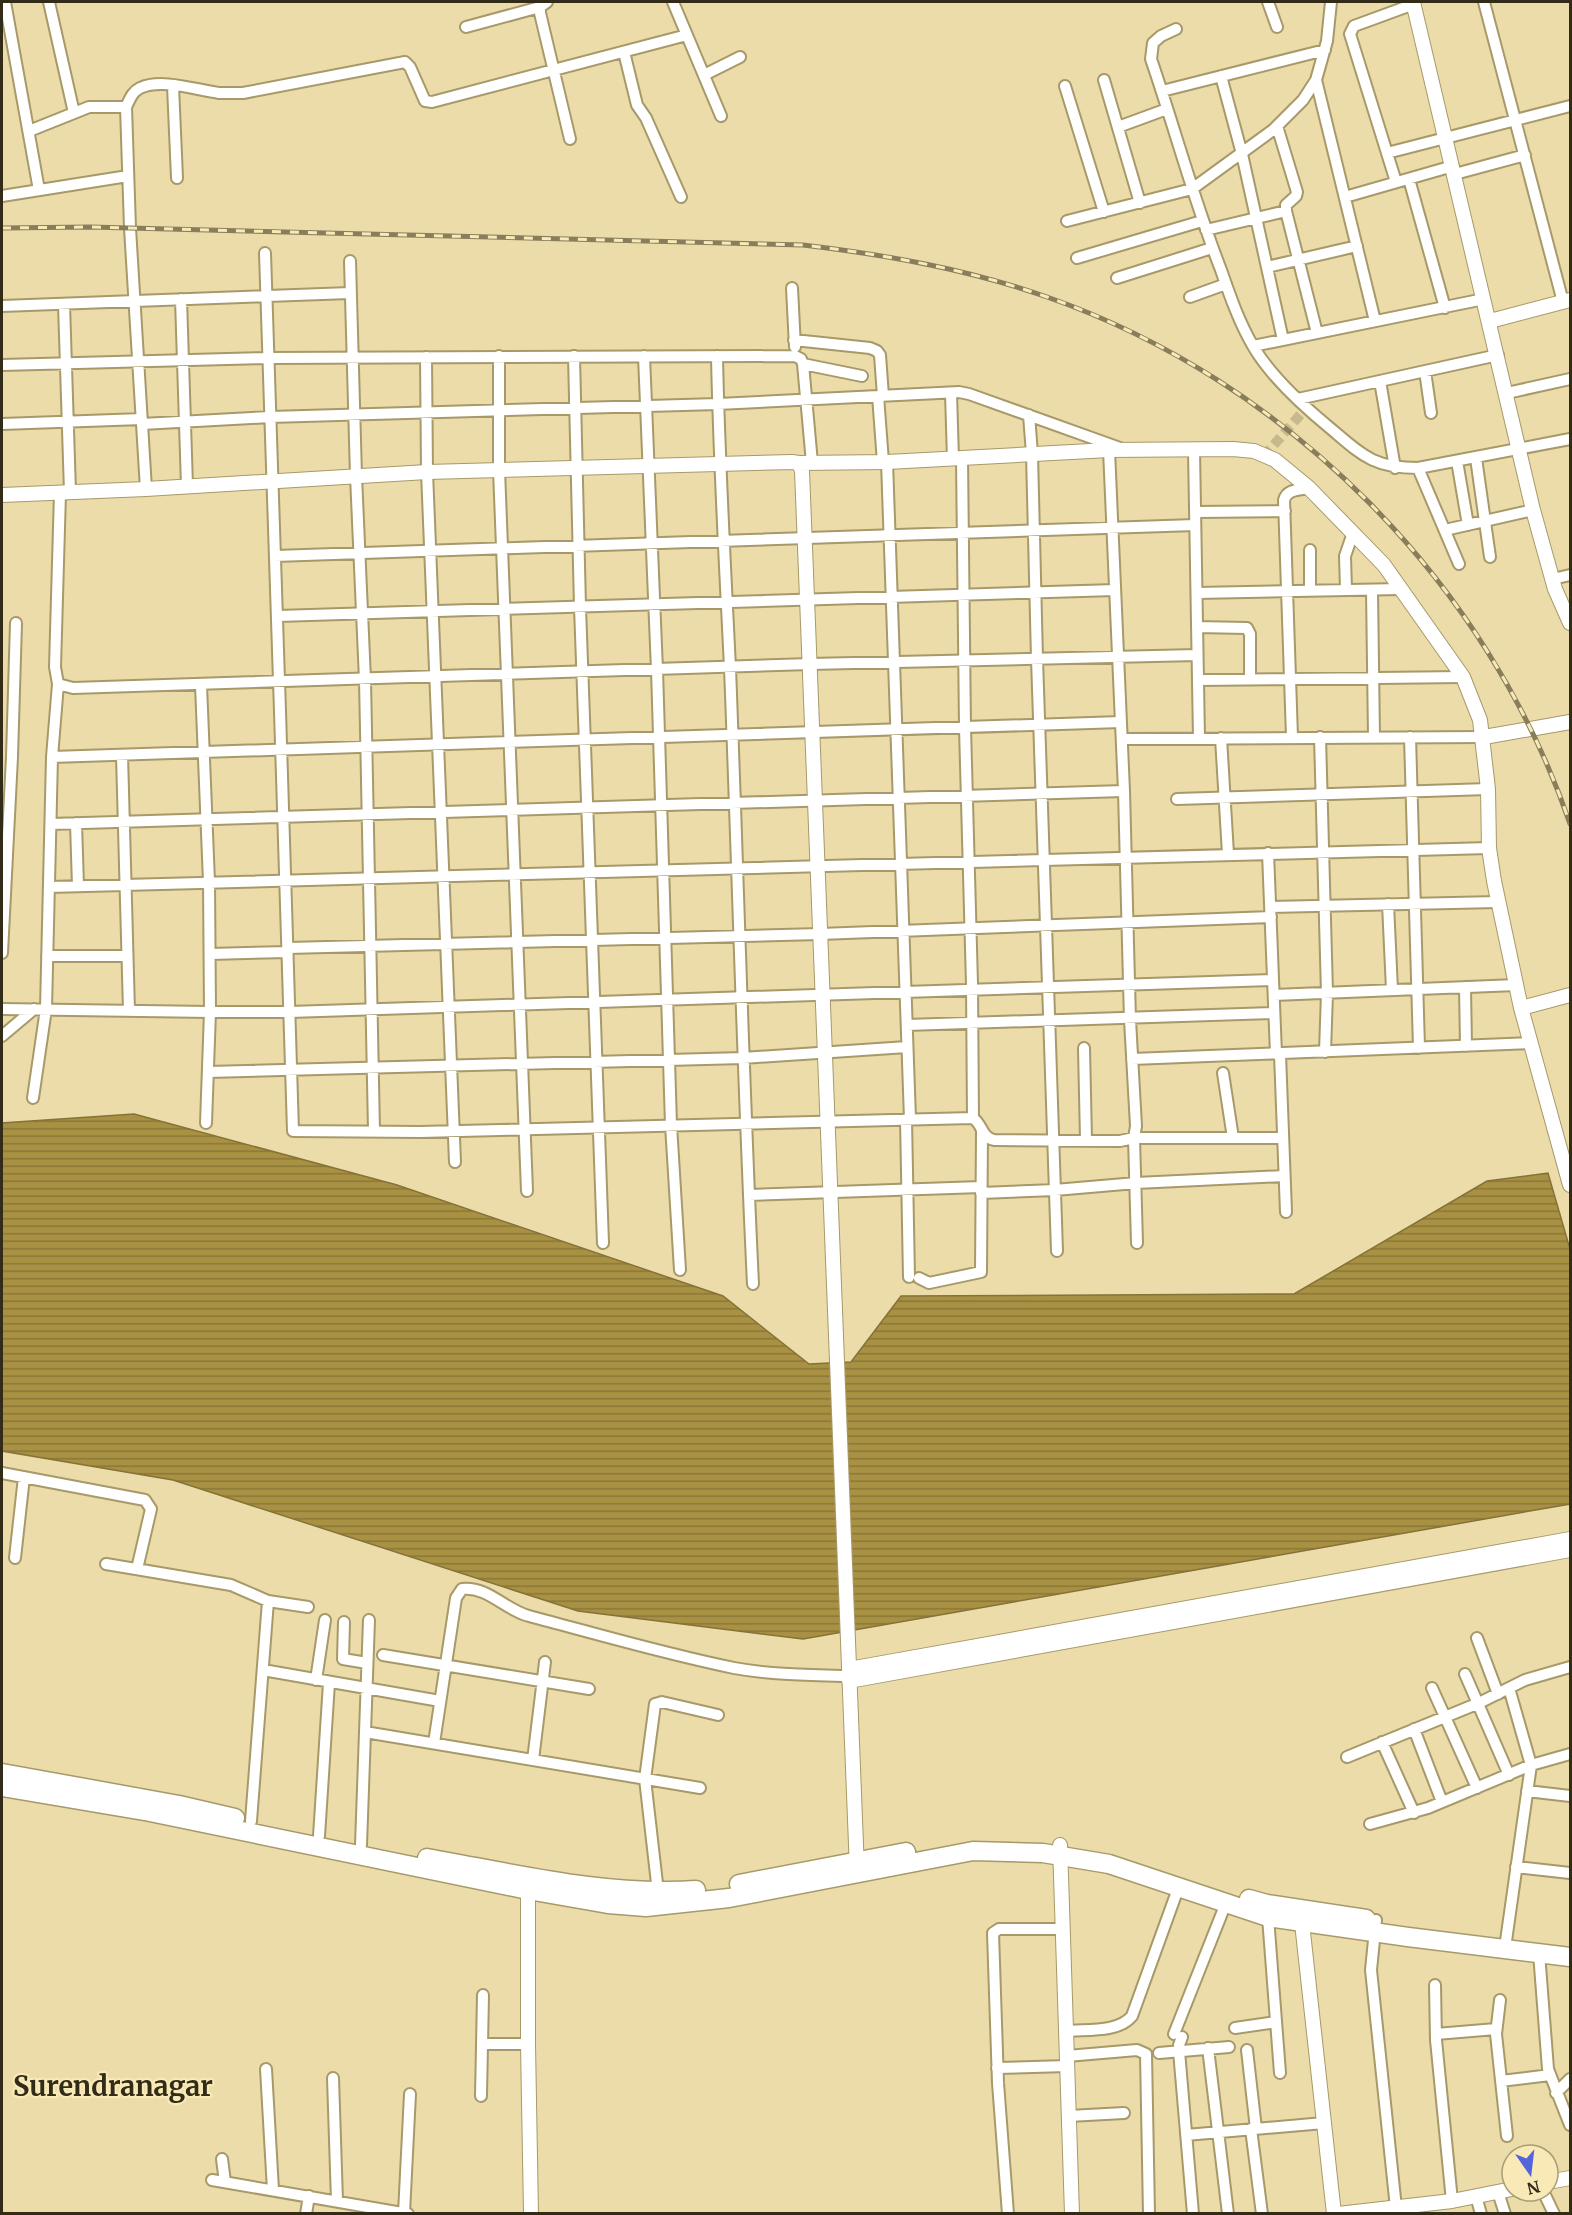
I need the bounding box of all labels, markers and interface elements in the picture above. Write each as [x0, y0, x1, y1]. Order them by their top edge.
district label: Surendranagar [13, 2069, 213, 2103]
north arrow [1500, 2143, 1560, 2203]
text: N [1525, 2176, 1542, 2199]

